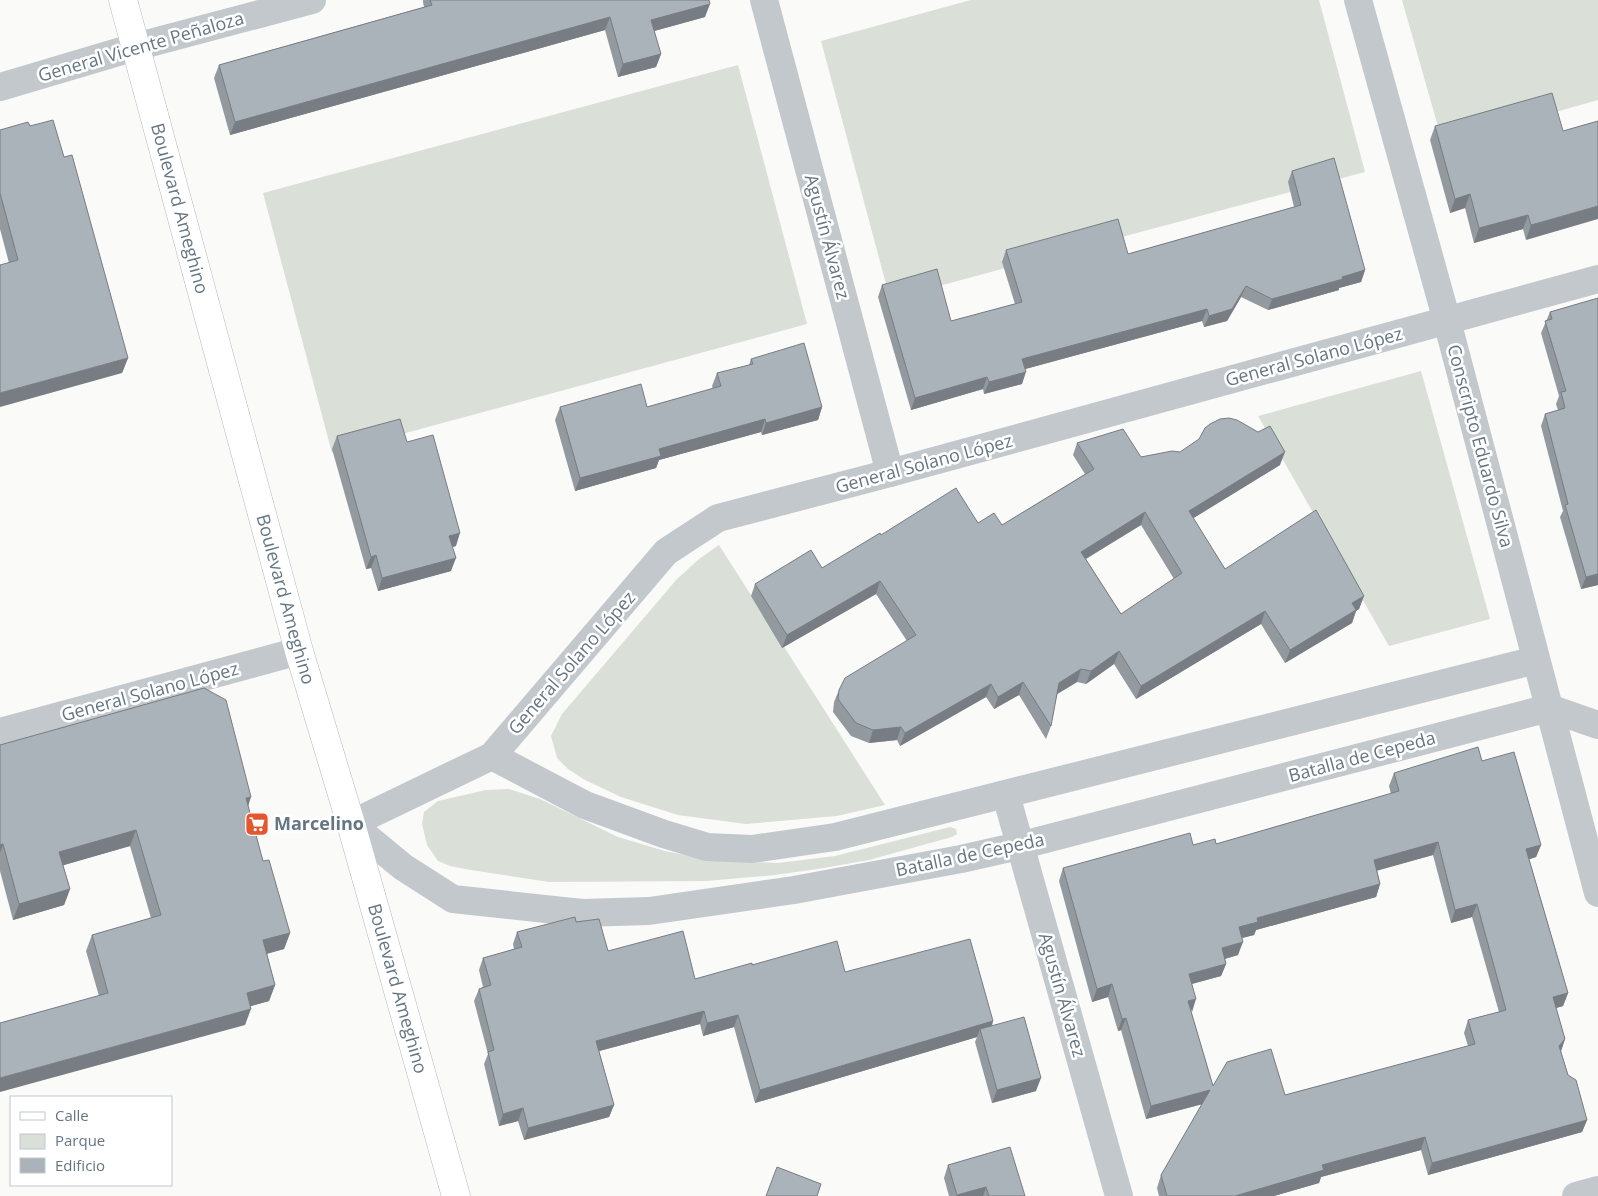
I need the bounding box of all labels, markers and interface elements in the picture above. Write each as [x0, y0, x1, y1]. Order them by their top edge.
street label: General Vicente Peñaloza [35, 5, 246, 87]
street label: Boulevard Ameghino [146, 120, 215, 296]
street label: Agustín Álvarez [800, 172, 856, 302]
street label: General Solano López [1222, 321, 1405, 391]
street label: Conscripto Eduardo Silva [1442, 342, 1520, 550]
street label: General Solano López [832, 428, 1015, 498]
street label: Boulevard Ameghino [252, 511, 321, 687]
street label: General Solano López [502, 586, 640, 739]
street label: General Solano López [58, 656, 241, 726]
street label: Batalla de Cepeda [1286, 725, 1438, 787]
supermarket icon: Marcelino [244, 811, 270, 837]
place label: Marcelino [274, 811, 364, 835]
street label: Batalla de Cepeda [893, 827, 1046, 881]
street label: Boulevard Ameghino [363, 900, 434, 1076]
street label: Agustín Álvarez [1034, 930, 1092, 1060]
legend [10, 1096, 172, 1186]
text: Calle [55, 1105, 89, 1125]
text: Parque [55, 1130, 105, 1150]
text: Edificio [55, 1155, 105, 1175]

